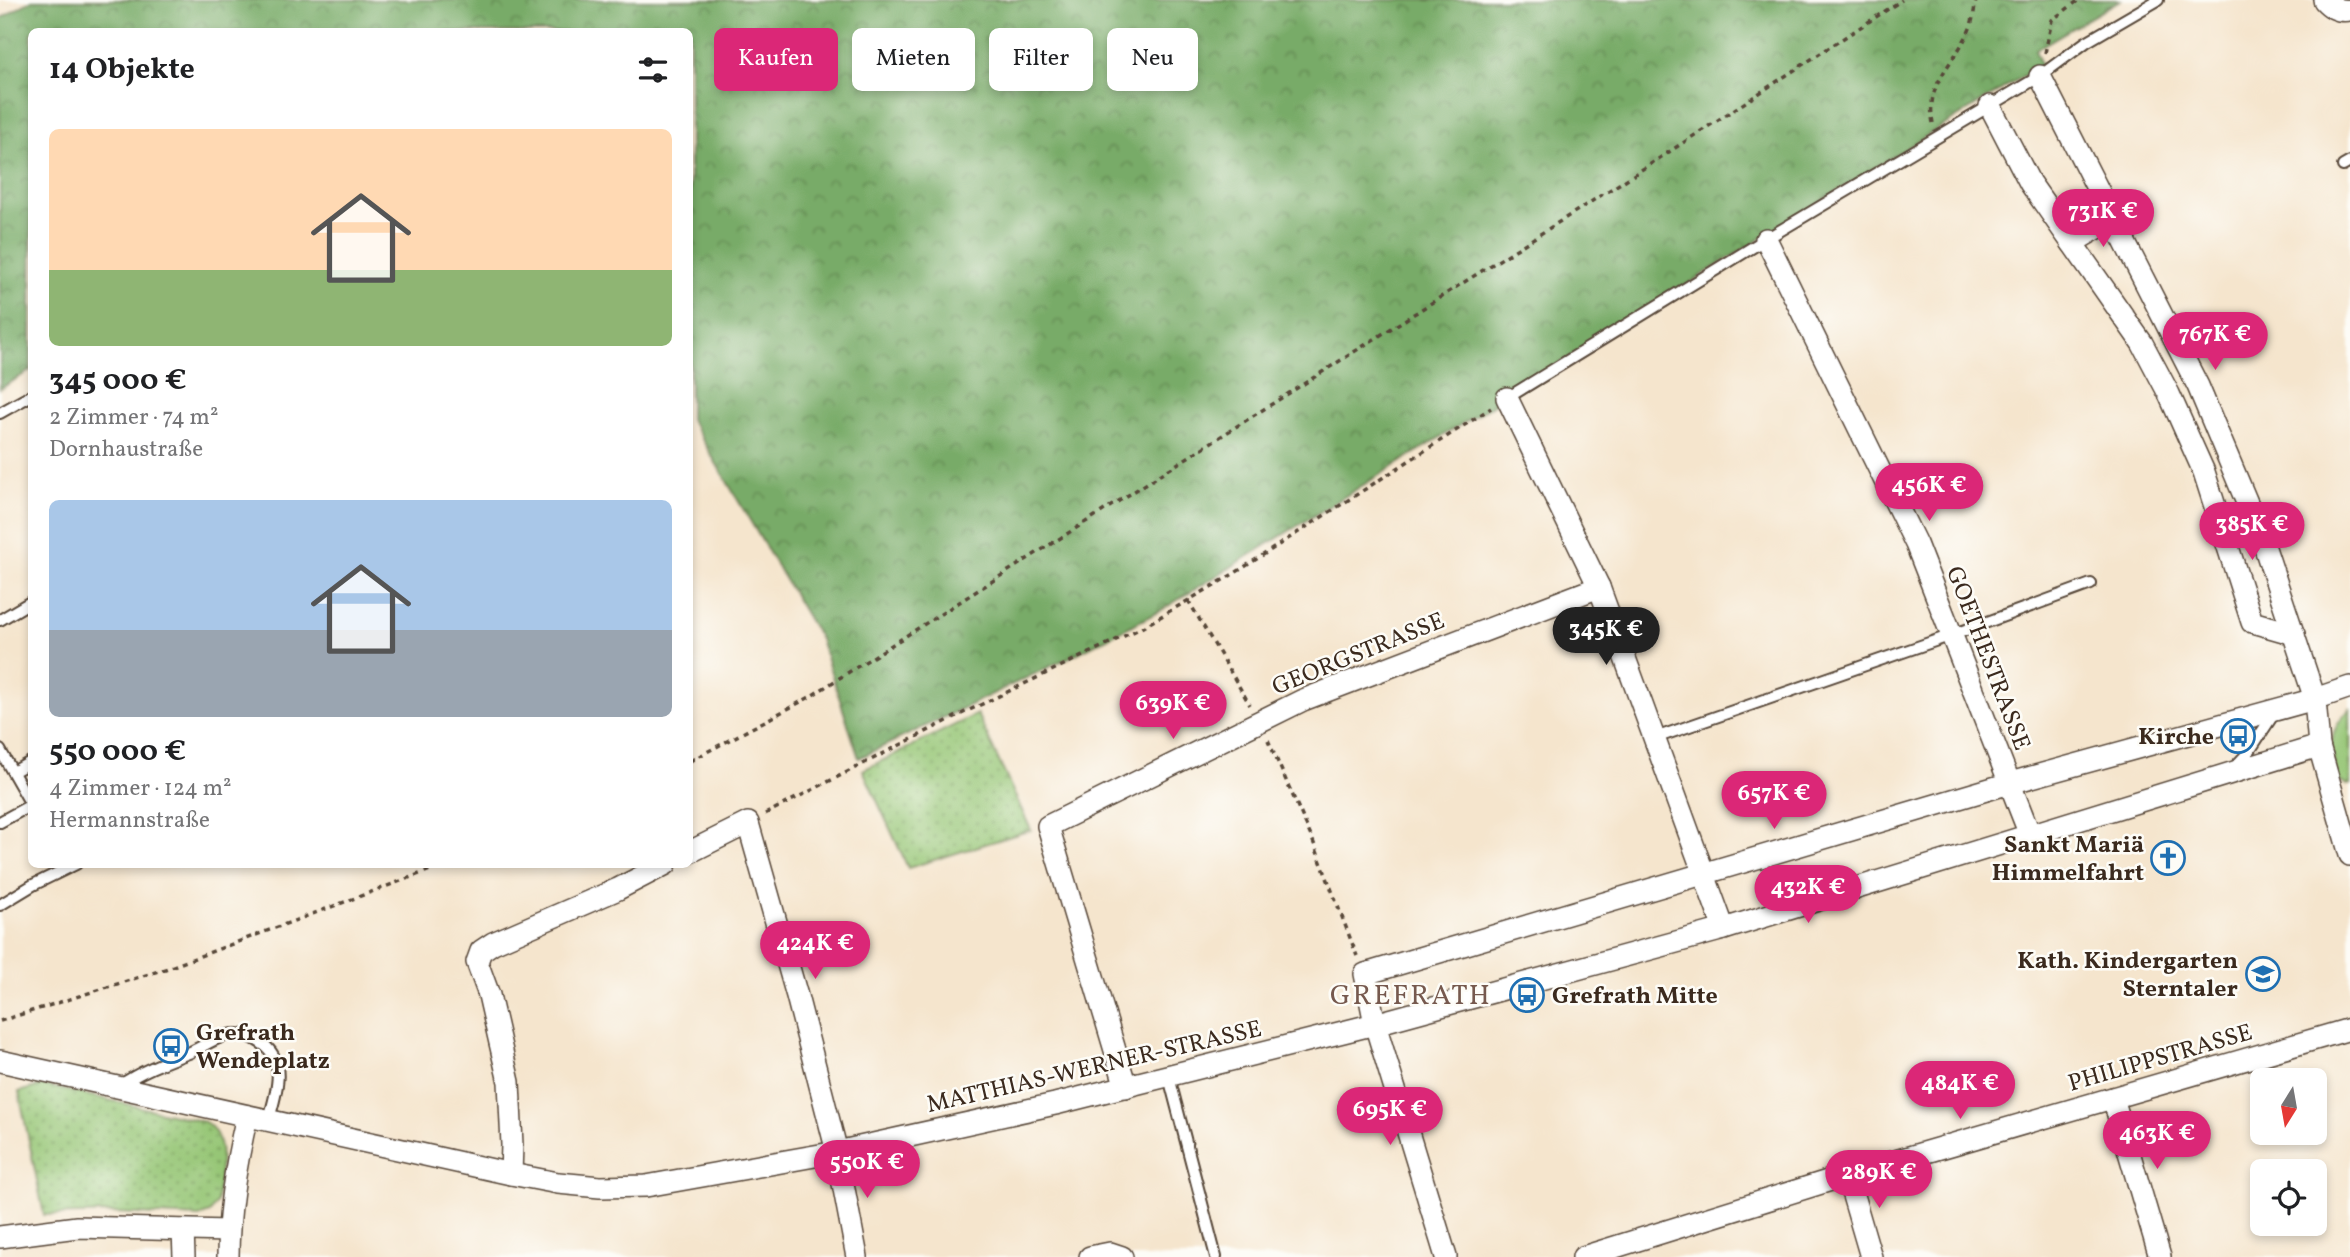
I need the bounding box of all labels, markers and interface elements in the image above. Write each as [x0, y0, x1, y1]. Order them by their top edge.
chip: Kaufen [714, 28, 838, 91]
chip: Mieten [852, 28, 975, 91]
chip: Filter [989, 28, 1093, 91]
chip: Neu [1107, 28, 1198, 91]
text: 14 Objekte [49, 49, 195, 91]
icon: filters [634, 51, 672, 89]
icon: home [298, 175, 424, 301]
pin: 731K € [2046, 190, 2160, 249]
text: 731K € [2068, 196, 2138, 228]
pin: 767K € [2158, 312, 2272, 372]
text: 767K € [2179, 319, 2251, 351]
text: 345 000 € [49, 360, 187, 402]
text: 2 Zimmer · 74 m² [49, 402, 218, 434]
text: Dornhaustraße [49, 434, 203, 466]
pin: 456K € [1872, 463, 1986, 523]
text: 456K € [1891, 470, 1967, 502]
pin: 385K € [2195, 503, 2309, 562]
text: 385K € [2215, 509, 2289, 541]
icon: home [298, 546, 424, 672]
street label: GOETHESTRASSE [1936, 562, 2038, 756]
street label: GEORGSTRASSE [1267, 605, 1450, 705]
pin: 345K € [1549, 608, 1663, 667]
text: 345K € [1569, 614, 1643, 646]
pin: 639K € [1116, 682, 1230, 741]
text: 639K € [1136, 688, 1210, 720]
bus stop icon: Kirche [2219, 717, 2257, 755]
place label: Kirche [2138, 721, 2214, 755]
text: 550 000 € [49, 731, 186, 773]
pin: 657K € [1717, 772, 1831, 831]
text: 4 Zimmer · 124 m² [49, 773, 232, 805]
text: 657K € [1738, 778, 1810, 810]
text: Hermannstraße [49, 805, 210, 837]
place label: Sankt Mariä Himmelfahrt [1992, 829, 2144, 891]
church icon: Sankt Mariä Himmelfahrt [2149, 839, 2187, 877]
pin: 432K € [1751, 866, 1865, 925]
text: 432K € [1770, 872, 1846, 904]
pin: 424K € [758, 922, 872, 981]
text: 424K € [776, 928, 854, 960]
place label: Kath. Kindergarten Sterntaler [2017, 945, 2238, 1007]
school or university icon: Kath. Kindergarten Sterntaler [2244, 955, 2282, 993]
bus stop icon: Grefrath Mitte [1508, 976, 1546, 1014]
district label: GREFRATH [1330, 977, 1492, 1016]
place label: Grefrath Mitte [1552, 980, 1718, 1014]
street label: MATTHIAS-WERNER-STRASSE [924, 1013, 1265, 1123]
street label: PHILIPPSTRASSE [2064, 1016, 2257, 1101]
place label: Grefrath Wendeplatz [196, 1017, 330, 1079]
bus stop icon: Grefrath Wendeplatz [152, 1027, 190, 1065]
pin: 484K € [1903, 1062, 2017, 1121]
text: 484K € [1921, 1068, 1999, 1100]
north arrow [2250, 1068, 2328, 1144]
map controls [2250, 1068, 2327, 1236]
pin: 695K € [1333, 1088, 1447, 1147]
text: 695K € [1353, 1094, 1427, 1126]
pin: 463K € [2100, 1112, 2214, 1171]
text: 463K € [2119, 1118, 2195, 1150]
pin: 550K € [810, 1140, 924, 1200]
text: 550K € [830, 1147, 904, 1179]
pin: 289K € [1822, 1150, 1936, 1210]
text: 289K € [1841, 1157, 1917, 1189]
button: locate [2250, 1159, 2327, 1236]

